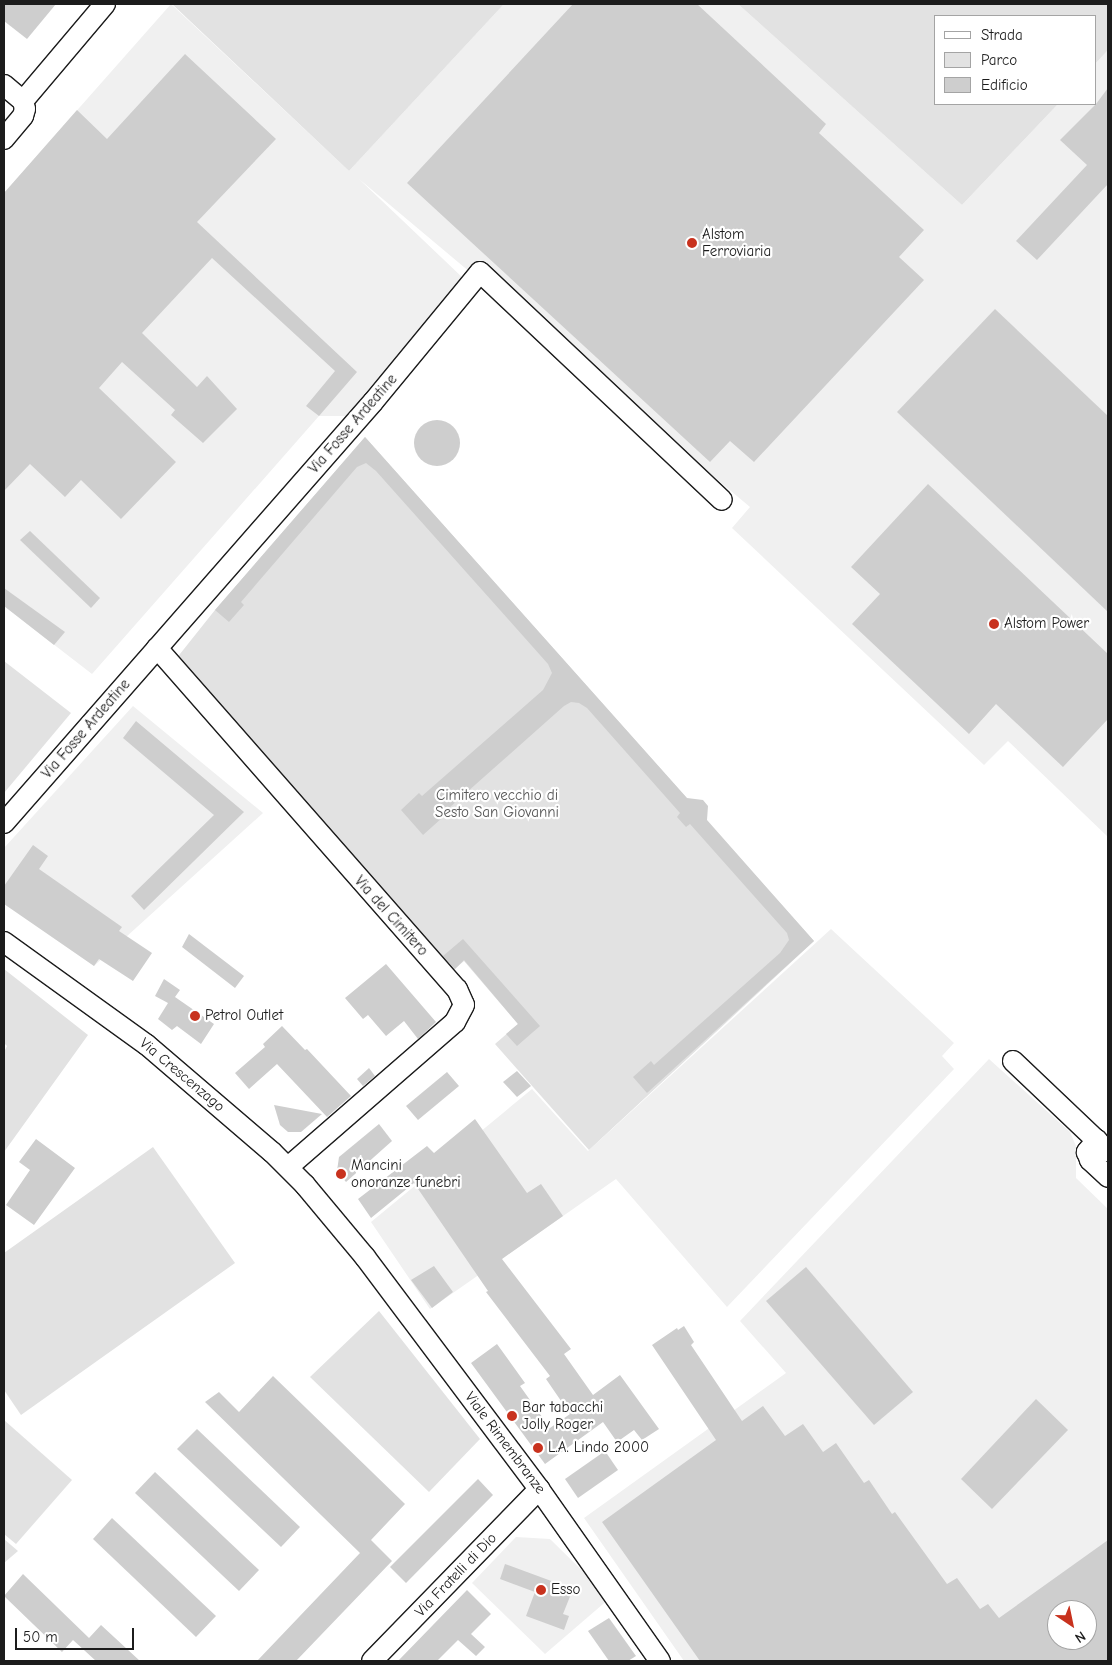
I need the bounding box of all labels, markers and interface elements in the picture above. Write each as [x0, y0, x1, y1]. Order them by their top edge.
legend [934, 15, 1097, 105]
text: Strada [981, 26, 1023, 44]
text: Parco [981, 51, 1017, 69]
text: Edificio [981, 76, 1028, 94]
place label: Alstom Ferroviaria [702, 225, 771, 260]
marker: Alstom Ferroviaria [686, 237, 698, 249]
street label: Via Fosse Ardeatine [305, 371, 401, 477]
place label: Alstom Power [1004, 615, 1089, 633]
marker: Alstom Power [988, 618, 1000, 630]
street label: Via Fosse Ardeatine [38, 676, 134, 782]
park label: Cimitero vecchio di Sesto San Giovanni [435, 786, 559, 821]
street label: Via del Cimitero [350, 872, 432, 960]
place label: Petrol Outlet [205, 1007, 283, 1025]
marker: Petrol Outlet [189, 1010, 201, 1022]
street label: Via Crescenzago [136, 1034, 228, 1116]
place label: Mancini onoranze funebri [351, 1156, 461, 1191]
marker: Mancini onoranze funebri [335, 1168, 347, 1180]
street label: Viale Rimembranze [461, 1388, 549, 1498]
place label: Bar tabacchi Jolly Roger [522, 1398, 603, 1433]
marker: Bar tabacchi Jolly Roger [506, 1410, 518, 1422]
place label: L.A. Lindo 2000 [548, 1439, 649, 1457]
marker: L.A. Lindo 2000 [532, 1442, 544, 1454]
street label: Via Fratelli di Dio [411, 1529, 501, 1621]
place label: Esso [551, 1581, 580, 1599]
marker: Esso [535, 1584, 547, 1596]
north arrow [1047, 1600, 1097, 1650]
scale bar [18, 1618, 136, 1650]
text: N [1072, 1627, 1089, 1647]
text: 50 m [23, 1628, 58, 1646]

